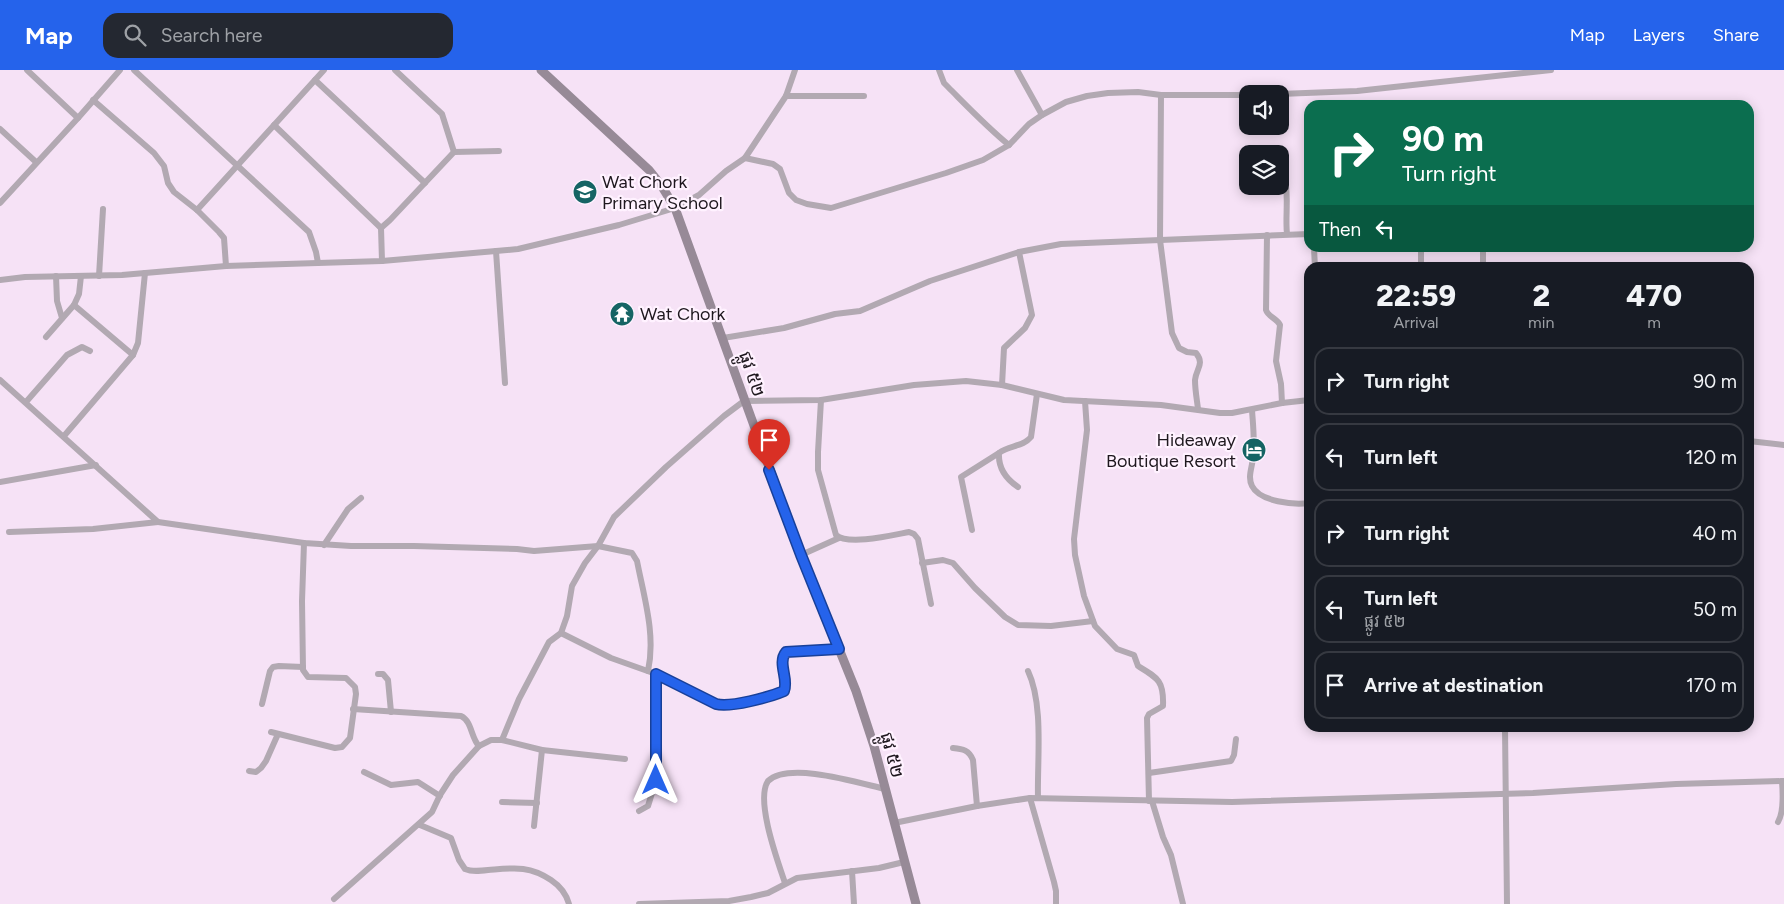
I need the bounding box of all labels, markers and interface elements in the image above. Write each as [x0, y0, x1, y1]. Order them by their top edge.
search box [103, 13, 453, 58]
text: Map [25, 21, 73, 50]
icon: search [121, 21, 149, 49]
text: Search here [161, 24, 262, 47]
text: Map [1570, 24, 1605, 46]
text: Layers [1633, 24, 1685, 46]
text: Share [1713, 24, 1759, 46]
map controls [1239, 85, 1289, 195]
button: sound [1239, 85, 1289, 135]
text: 90 m [1402, 118, 1484, 160]
icon: right [1319, 120, 1384, 185]
button: layers [1239, 145, 1289, 195]
text: Turn right [1402, 160, 1497, 187]
place label: Wat Chork Primary School [602, 171, 723, 214]
school or university icon: Wat Chork Primary School [572, 179, 598, 205]
icon: left [1371, 215, 1399, 243]
text: Then [1319, 218, 1361, 241]
text: 22:59 [1376, 277, 1456, 314]
text: 2 [1532, 277, 1550, 314]
text: 470 [1626, 277, 1682, 314]
temple icon: Wat Chork [609, 301, 635, 327]
place label: Wat Chork [640, 303, 726, 325]
text: Arrival [1393, 313, 1439, 332]
text: min [1528, 313, 1554, 332]
text: m [1647, 313, 1661, 332]
street label: ផ្លូវ ៥២ [729, 348, 770, 401]
icon: right [1321, 367, 1349, 395]
text: Turn right [1364, 370, 1450, 393]
text: 90 m [1693, 370, 1737, 393]
pin [748, 419, 790, 470]
icon: arrive [755, 426, 783, 454]
place label: Hideaway Boutique Resort [1106, 429, 1237, 472]
hotel icon: Hideaway Boutique Resort [1241, 437, 1267, 463]
icon: left [1321, 443, 1349, 471]
text: Turn left [1364, 446, 1438, 469]
text: 120 m [1685, 446, 1737, 469]
icon: right [1321, 519, 1349, 547]
text: Turn right [1364, 522, 1450, 545]
text: 40 m [1692, 522, 1737, 545]
text: Turn left [1364, 587, 1438, 610]
icon: left [1321, 595, 1349, 623]
text: 50 m [1693, 598, 1737, 621]
text: ផ្លូវ ៥២ [1364, 612, 1406, 631]
icon: arrive [1321, 671, 1349, 699]
text: Arrive at destination [1364, 674, 1543, 697]
text: 170 m [1686, 674, 1737, 697]
street label: ផ្លូវ ៥២ [870, 730, 909, 782]
position arrow [629, 753, 681, 805]

